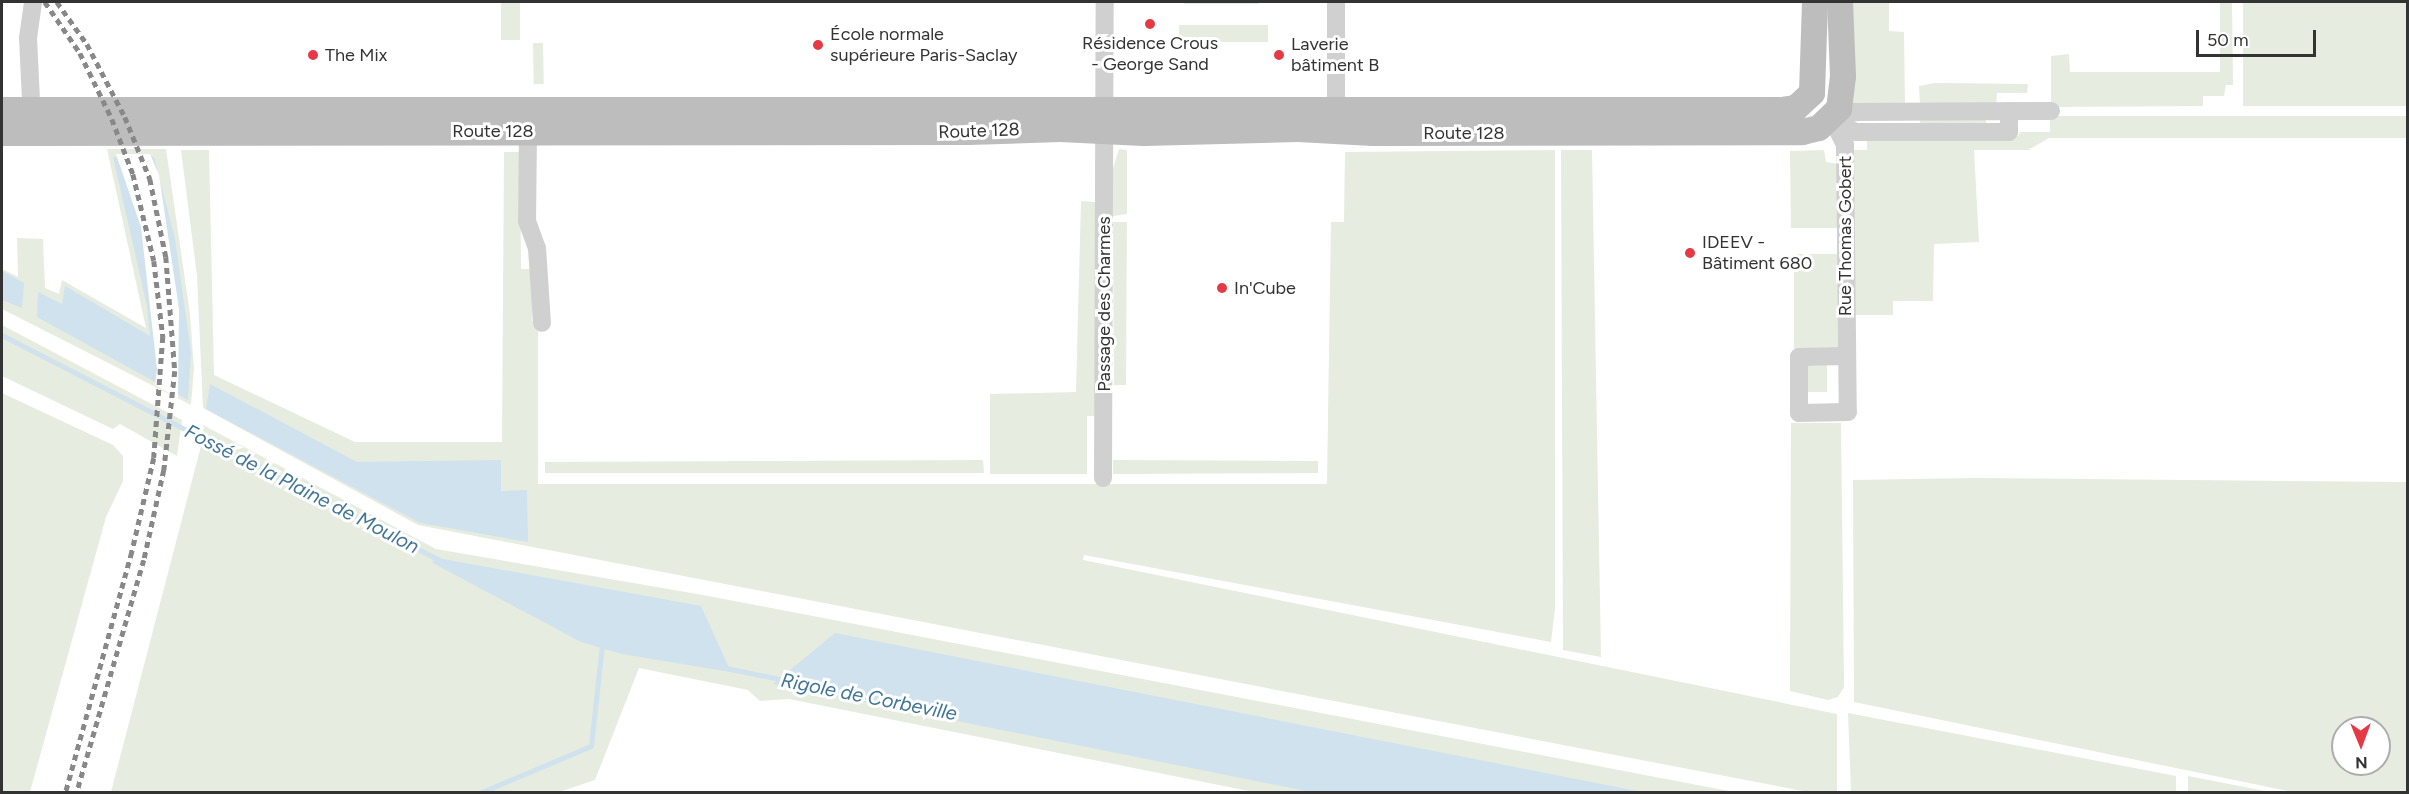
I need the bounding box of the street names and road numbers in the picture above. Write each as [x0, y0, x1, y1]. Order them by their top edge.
street label: Route 128 [938, 119, 1020, 143]
street label: Route 128 [452, 120, 534, 142]
street label: Route 128 [1423, 122, 1505, 144]
street label: Rue Thomas Gobert [1834, 156, 1856, 316]
street label: Passage des Charmes [1093, 216, 1115, 392]

